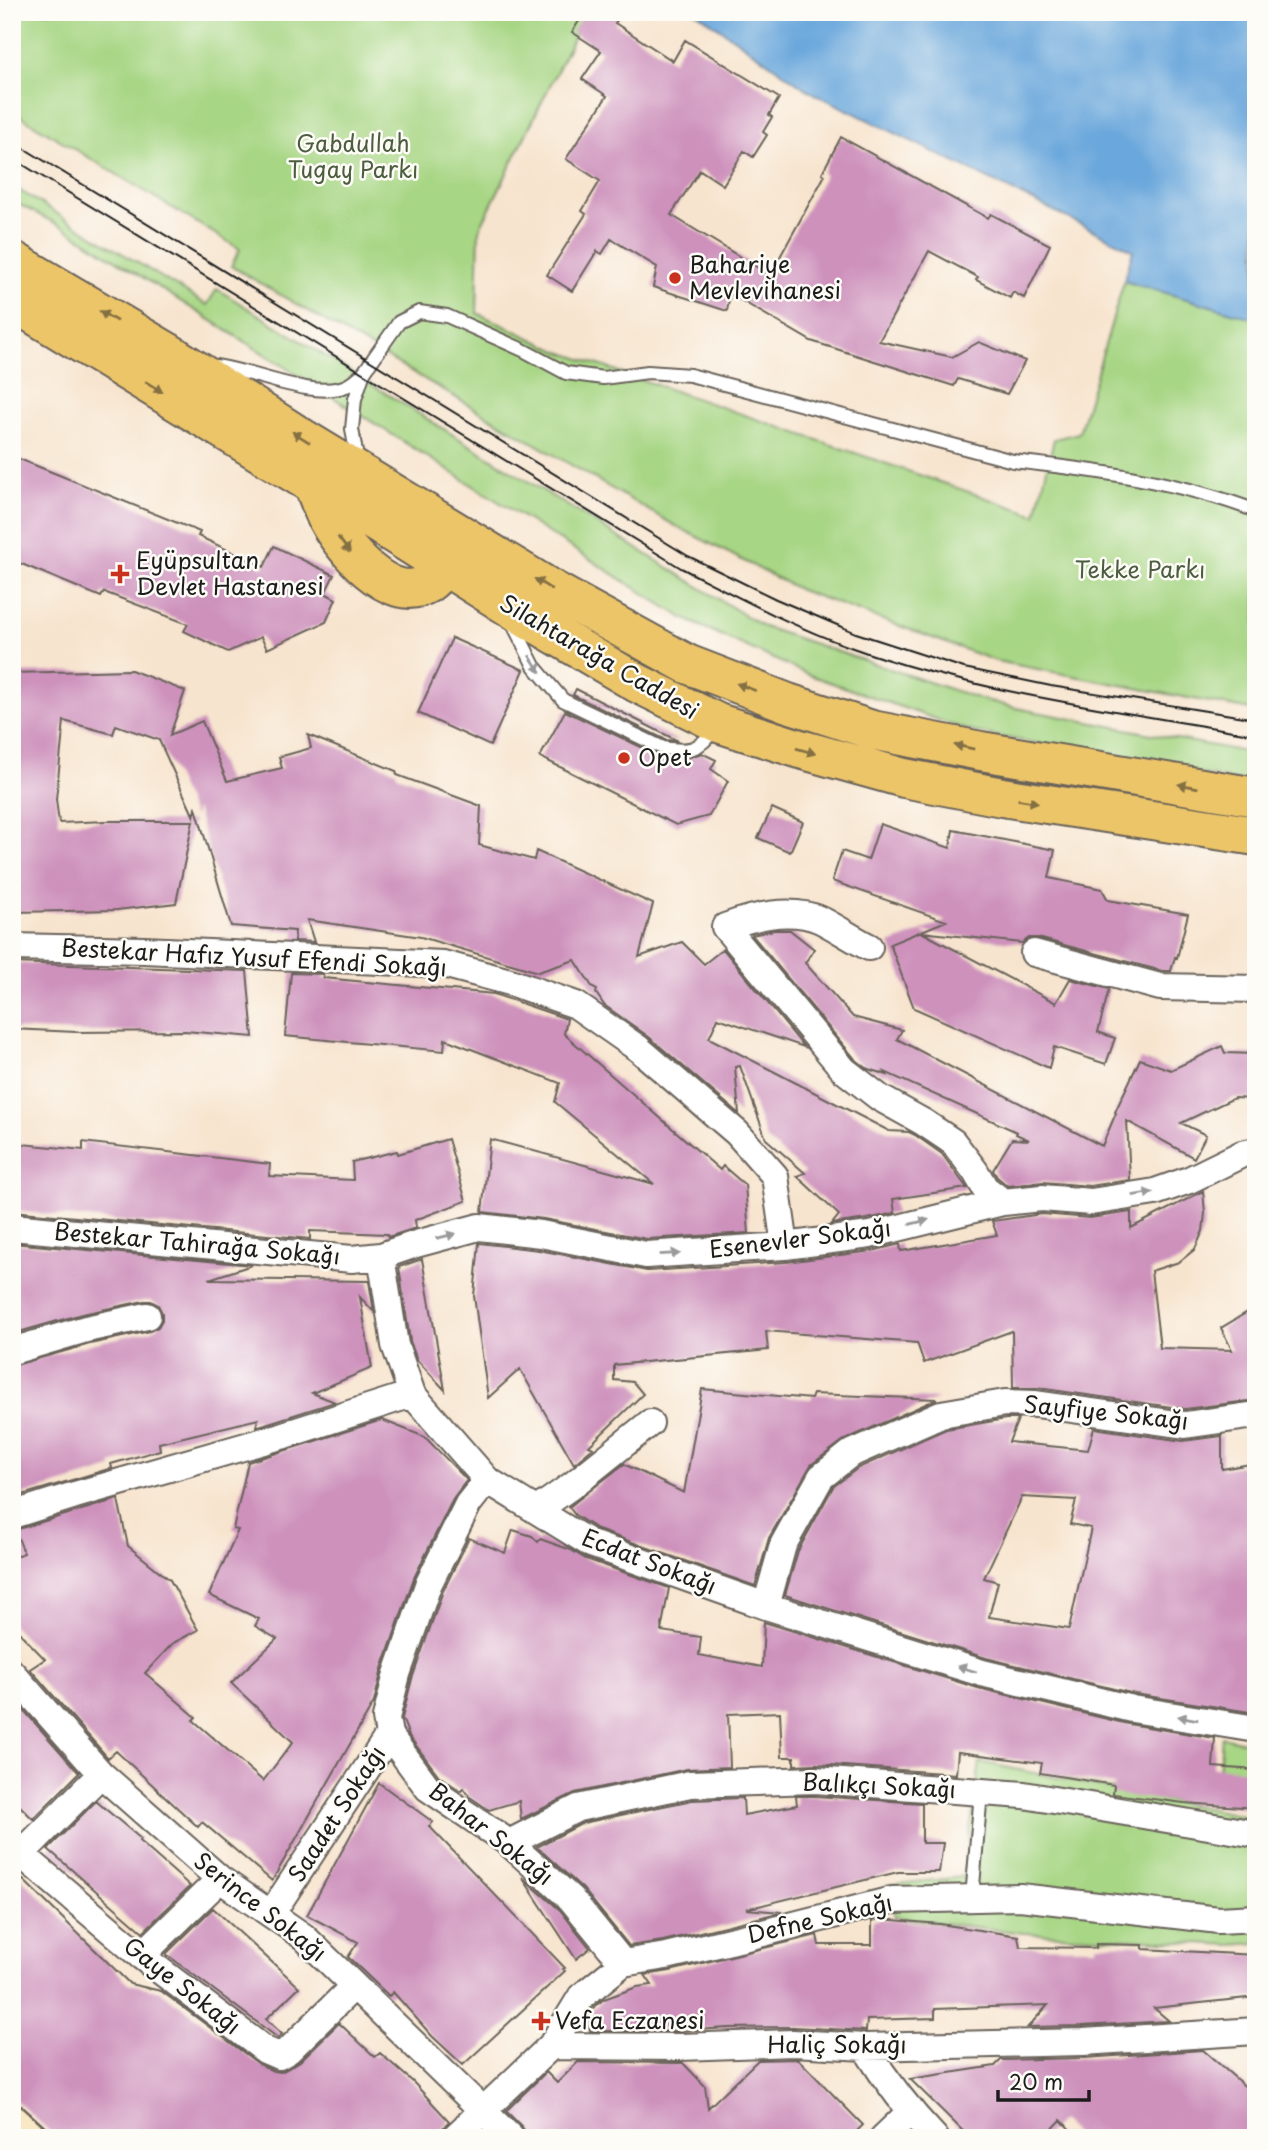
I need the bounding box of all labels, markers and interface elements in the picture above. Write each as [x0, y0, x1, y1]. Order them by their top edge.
park label: Gabdullah Tugay Parkı [288, 125, 418, 186]
place label: Bahariye Mevlevihanesi [689, 246, 841, 307]
marker: Bahariye Mevlevihanesi [667, 270, 683, 286]
one-way arrow [99, 310, 118, 322]
one-way arrow [145, 381, 164, 394]
one-way arrow [292, 430, 311, 443]
one-way arrow [337, 535, 352, 553]
place label: Eyüpsultan Devlet Hastanesi [136, 542, 324, 603]
park label: Tekke Parkı [1075, 551, 1205, 586]
marker: Eyüpsultan Devlet Hastanesi [110, 564, 130, 584]
one-way arrow [533, 578, 552, 591]
street label: Silahtarağa Caddesi [494, 584, 706, 727]
one-way arrow [528, 654, 541, 674]
one-way arrow [735, 681, 756, 692]
place label: Opet [638, 739, 692, 774]
one-way arrow [953, 742, 975, 753]
one-way arrow [796, 747, 817, 757]
marker: Opet [616, 750, 632, 766]
one-way arrow [1177, 780, 1199, 791]
one-way arrow [1017, 796, 1039, 807]
street label: Bestekar Hafız Yusuf Efendi Sokağı [60, 929, 448, 984]
one-way arrow [1132, 1188, 1154, 1199]
street label: Esenevler Sokağı [707, 1209, 893, 1266]
street label: Bestekar Tahirağa Sokağı [52, 1213, 342, 1272]
one-way arrow [908, 1216, 930, 1227]
one-way arrow [435, 1230, 457, 1241]
one-way arrow [659, 1248, 681, 1259]
street label: Sayfiye Sokağı [1022, 1385, 1190, 1438]
street label: Ecdat Sokağı [577, 1519, 722, 1602]
one-way arrow [956, 1663, 977, 1673]
one-way arrow [1177, 1712, 1199, 1723]
street label: Saadet Sokağı [278, 1738, 393, 1888]
street label: Balıkçı Sokağı [801, 1763, 957, 1806]
street label: Bahar Sokağı [422, 1773, 562, 1893]
street label: Serince Sokağı [187, 1843, 335, 1969]
street label: Defne Sokağı [744, 1884, 896, 1951]
street label: Gaye Sokağı [117, 1928, 249, 2042]
place label: Vefa Eczanesi [555, 2002, 704, 2037]
marker: Vefa Eczanesi [533, 2013, 549, 2029]
street label: Haliç Sokağı [767, 2026, 907, 2061]
scale bar [998, 2059, 1090, 2103]
text: 20 m [1009, 2065, 1063, 2097]

